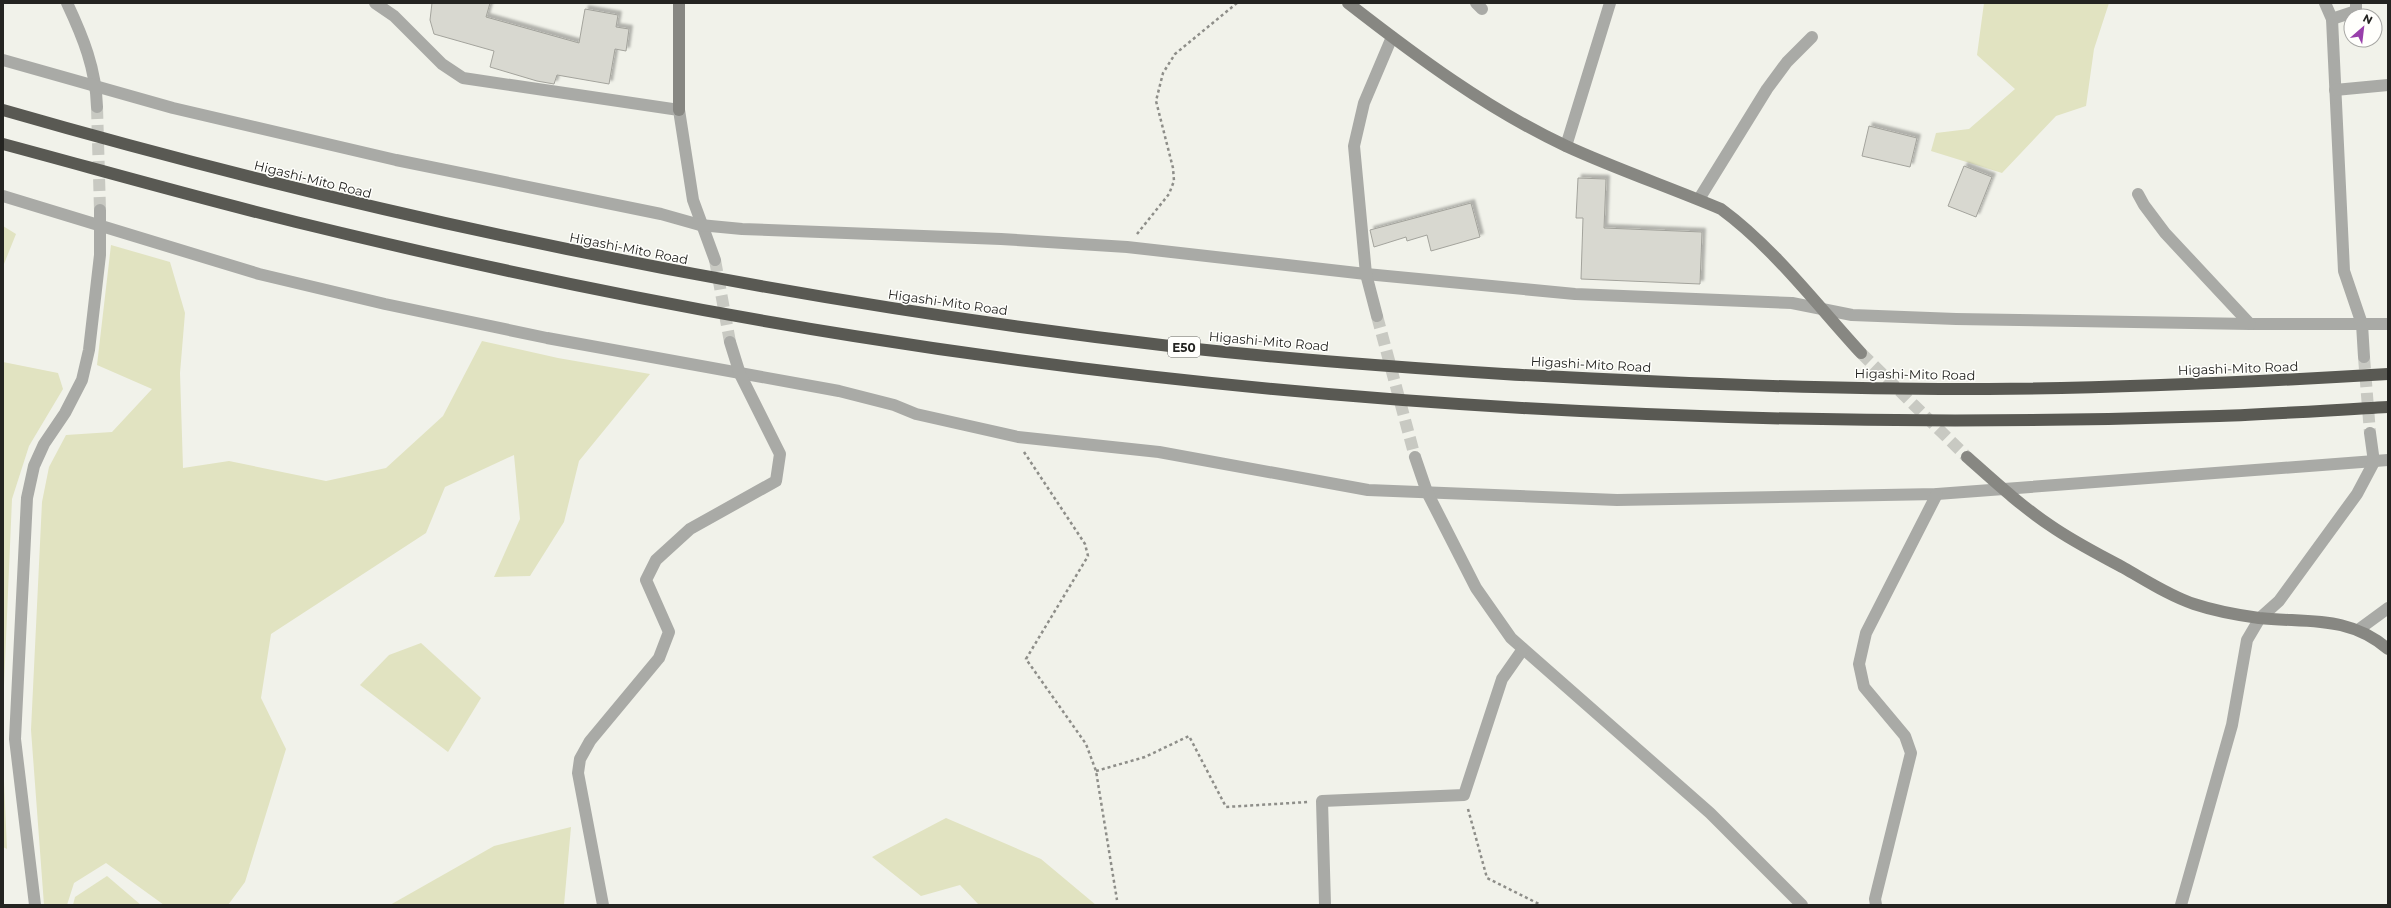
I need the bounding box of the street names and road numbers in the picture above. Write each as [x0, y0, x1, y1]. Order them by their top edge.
street label: Higashi-Mito Road [253, 157, 373, 201]
street label: Higashi-Mito Road [568, 229, 690, 267]
street label: Higashi-Mito Road [887, 286, 1009, 318]
street label: Higashi-Mito Road [1208, 328, 1330, 354]
road number: E50 [1168, 337, 1200, 357]
street label: Higashi-Mito Road [1530, 353, 1652, 375]
street label: Higashi-Mito Road [2177, 358, 2299, 378]
street label: Higashi-Mito Road [1855, 365, 1975, 383]

